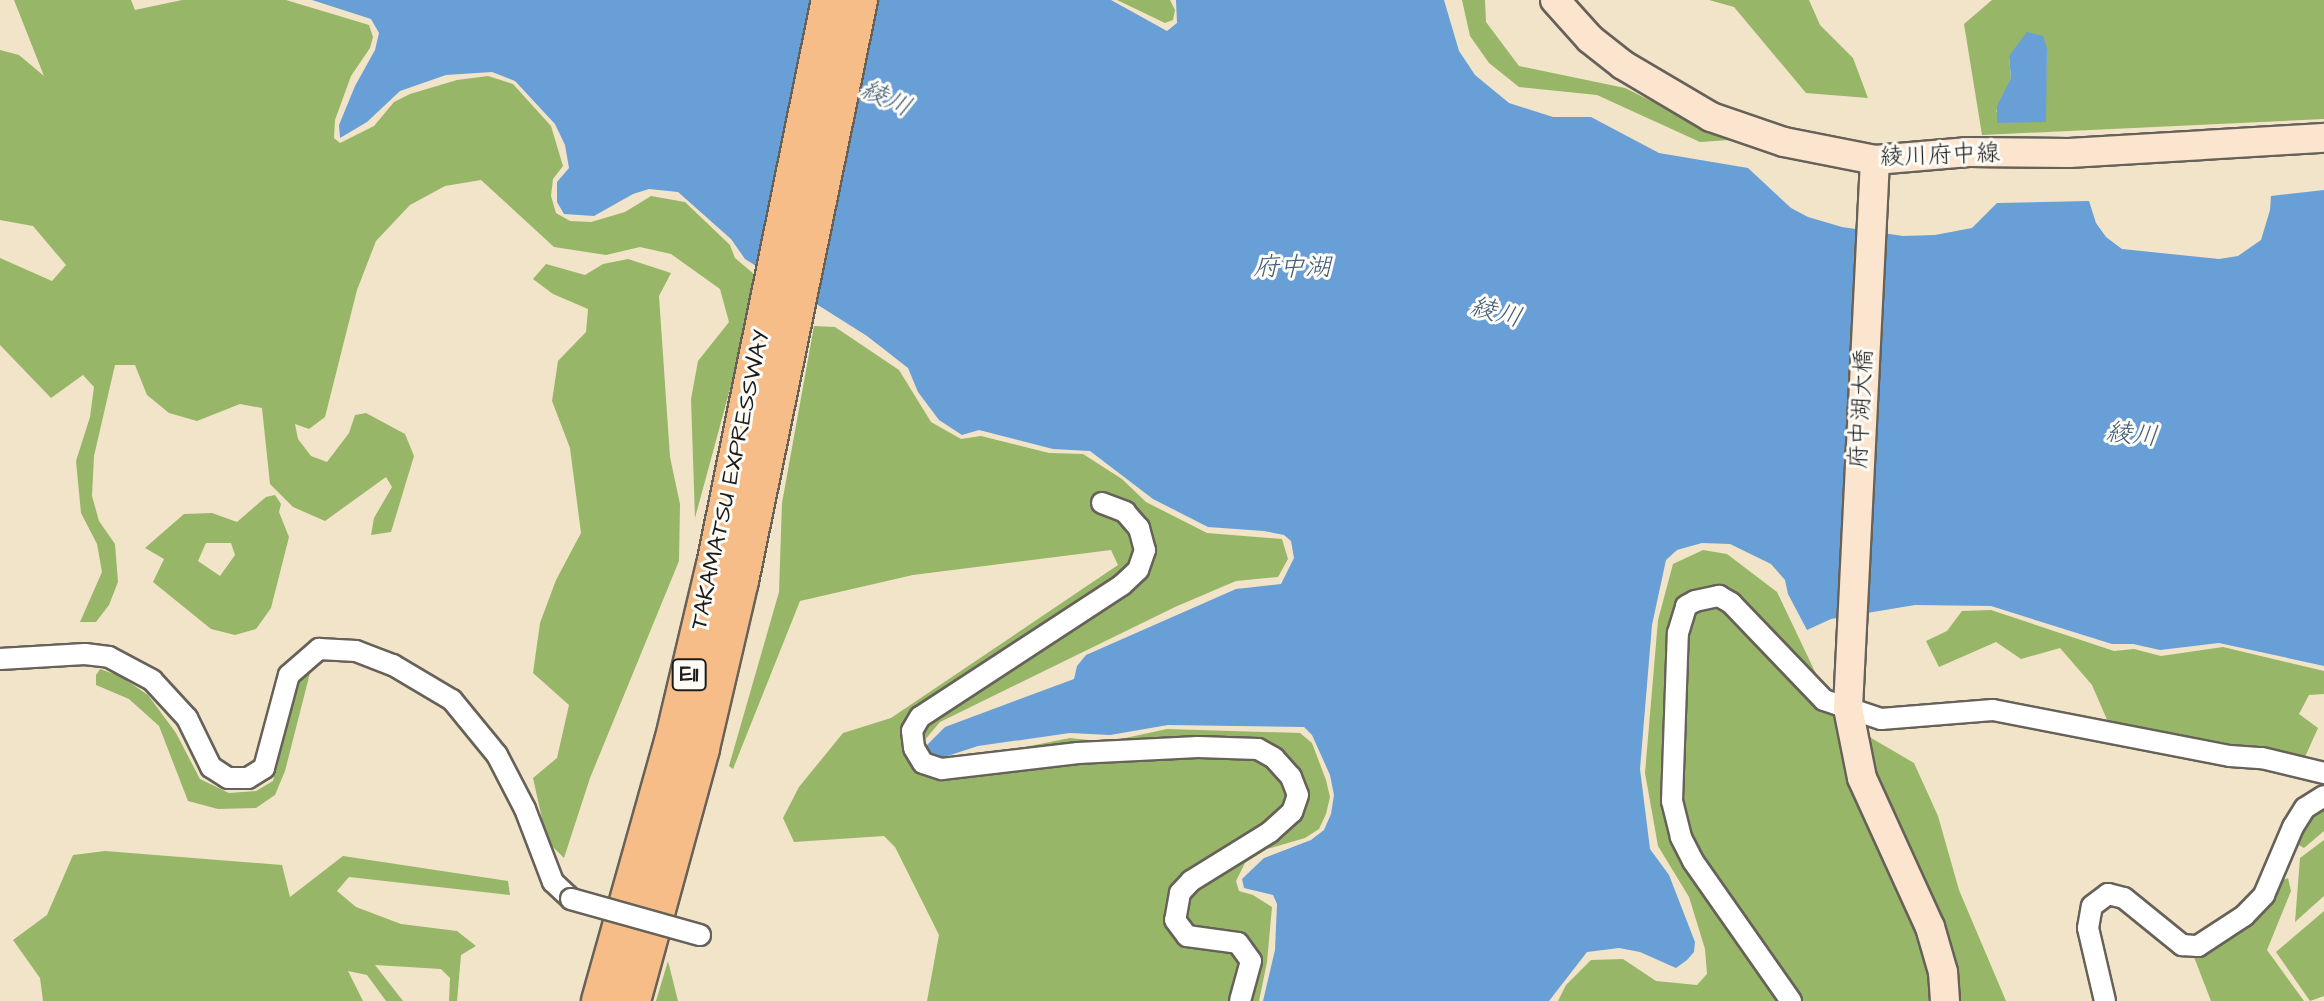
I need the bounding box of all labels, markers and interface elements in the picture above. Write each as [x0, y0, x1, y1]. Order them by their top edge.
water label: 綾川 [856, 74, 916, 124]
street label: 綾川府中線 [1880, 140, 2000, 172]
water label: 府中湖 [1253, 252, 1331, 284]
water label: 綾川 [1467, 291, 1525, 335]
street label: TAKAMATSU EXPRESSWAY [685, 327, 777, 633]
street label: 府中湖大橋 [1844, 348, 1880, 470]
water label: 綾川 [2105, 417, 2159, 453]
road number: E11 [671, 657, 707, 693]

